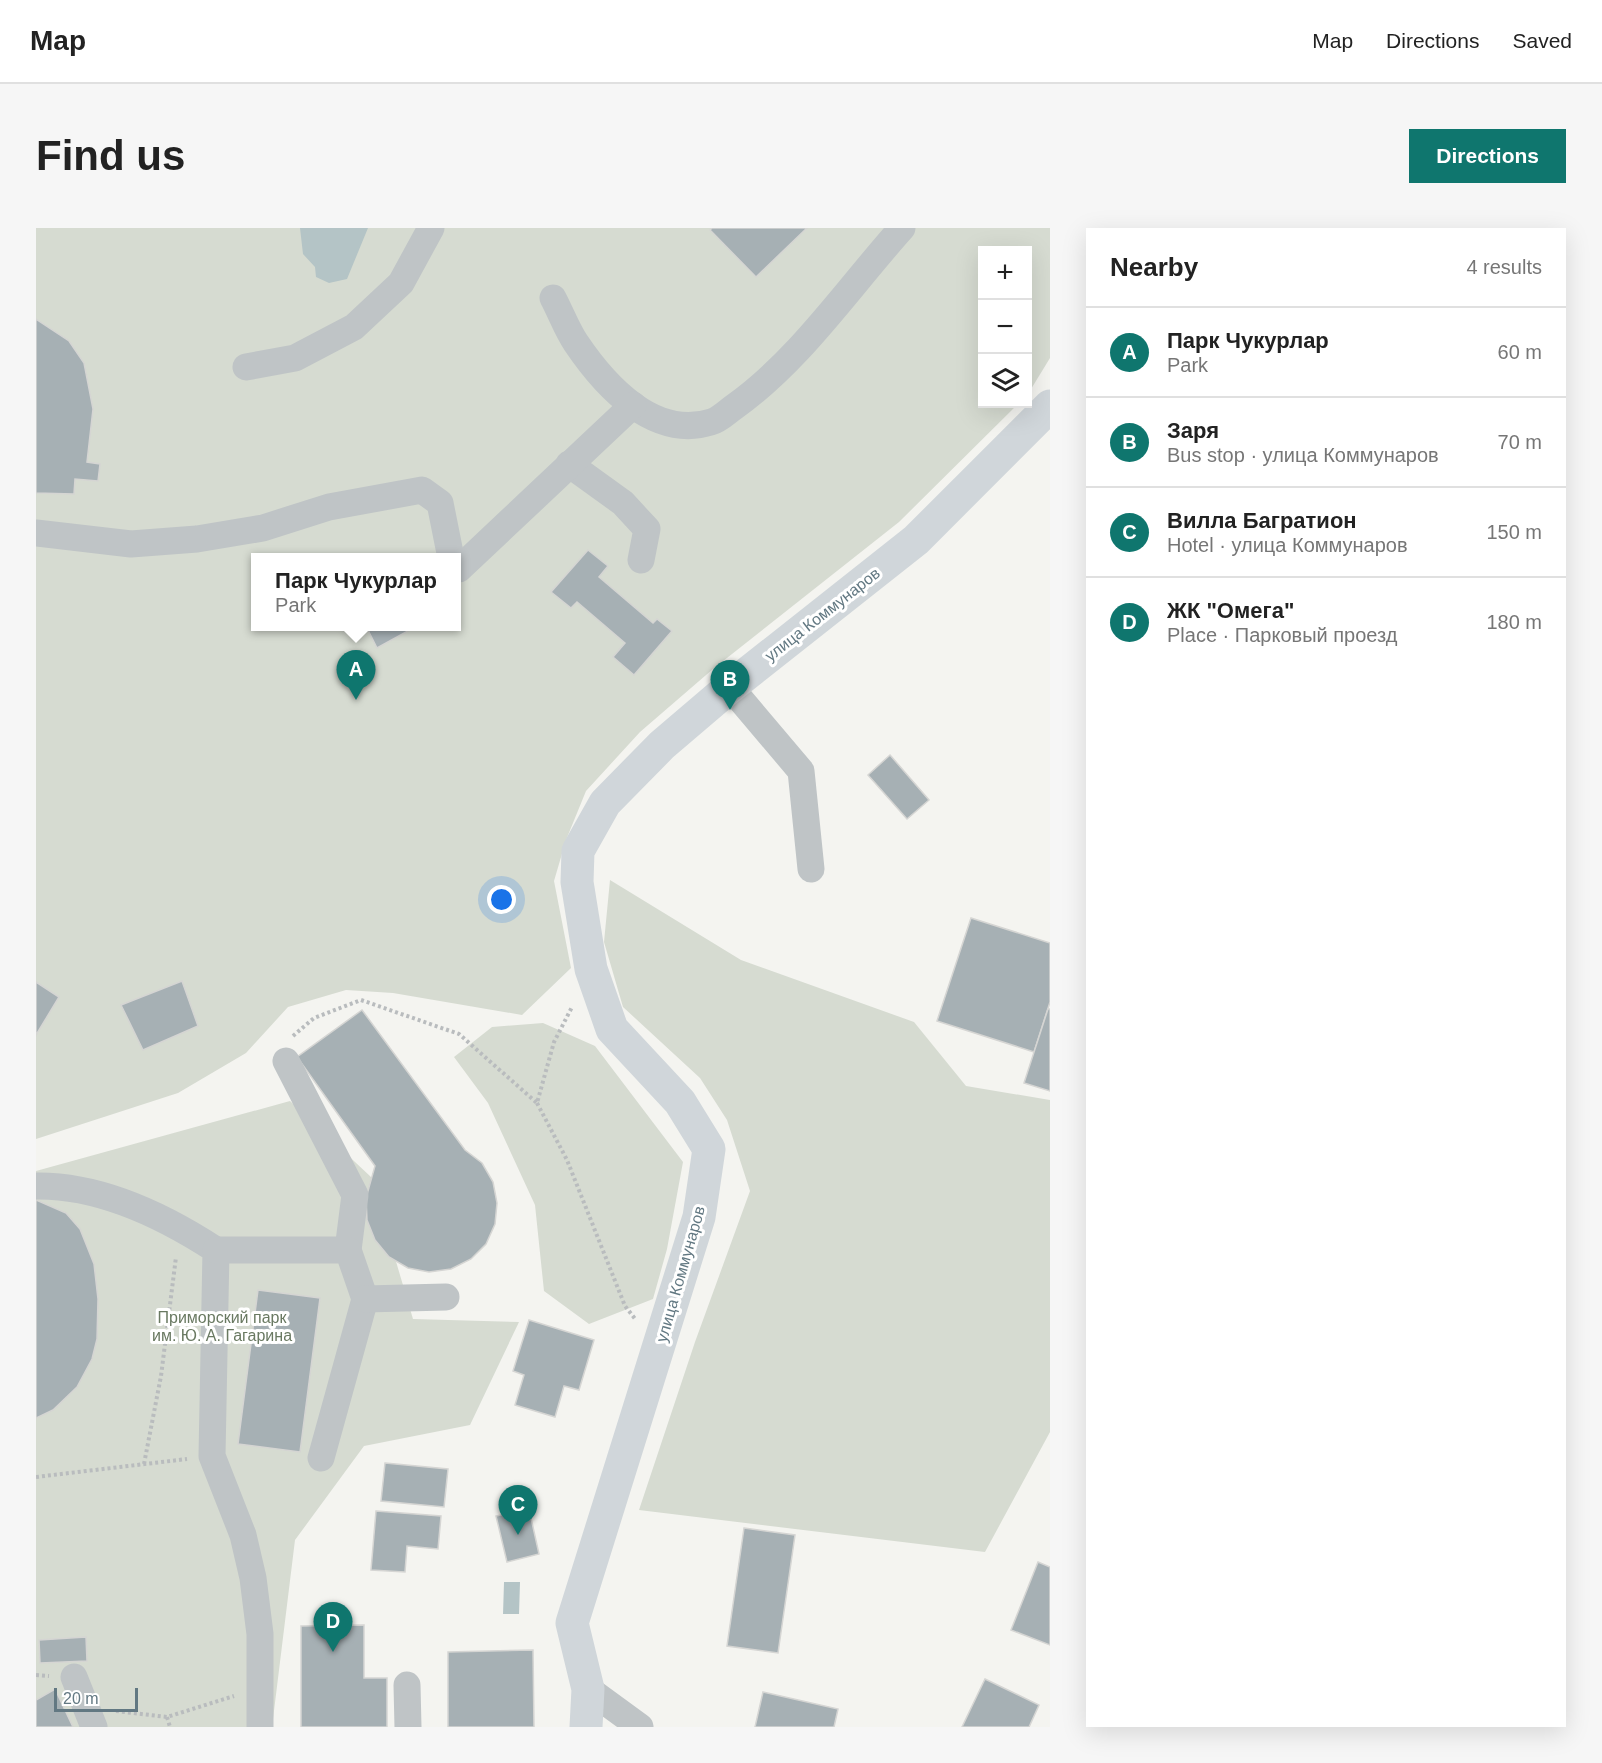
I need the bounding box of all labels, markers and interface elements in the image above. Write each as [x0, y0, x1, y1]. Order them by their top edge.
text: Map [30, 25, 86, 56]
text: Map [1312, 29, 1353, 52]
text: Directions [1386, 29, 1479, 52]
text: Saved [1512, 29, 1572, 52]
button: Directions [1409, 129, 1566, 183]
text: Find us [36, 132, 185, 179]
map controls [978, 246, 1032, 408]
button: + [978, 246, 1032, 300]
text: Nearby [1110, 252, 1198, 282]
text: 4 results [1466, 256, 1542, 278]
button: − [978, 300, 1032, 354]
text: Парк Чукурлар [1167, 328, 1329, 353]
text: A [1122, 341, 1137, 363]
text: 60 m [1498, 341, 1542, 363]
button: layers [978, 354, 1032, 408]
text: Park [1167, 354, 1208, 376]
text: Заря [1167, 418, 1219, 443]
text: B [1122, 431, 1137, 453]
text: 70 m [1498, 431, 1542, 453]
text: Bus stop · улица Коммунаров [1167, 444, 1439, 466]
text: Вилла Багратион [1167, 508, 1357, 533]
text: C [1122, 521, 1137, 543]
text: 150 m [1486, 521, 1542, 543]
text: Hotel · улица Коммунаров [1167, 534, 1408, 556]
popup [251, 553, 461, 631]
street label: улица Коммунаров [762, 564, 883, 664]
text: Парк Чукурлар [275, 568, 437, 593]
text: Park [275, 594, 316, 616]
text: ЖК "Омега" [1167, 598, 1294, 623]
text: D [1122, 611, 1137, 633]
text: 180 m [1486, 611, 1542, 633]
text: Place · Парковый проезд [1167, 624, 1397, 646]
pin: A [336, 650, 376, 700]
pin: B [710, 660, 750, 710]
your location [487, 885, 516, 914]
street label: улица Коммунаров [653, 1204, 708, 1344]
park label: Приморский парк им. Ю. А. Гагарина [152, 1309, 292, 1344]
pin: C [498, 1486, 538, 1535]
pin: D [314, 1602, 352, 1652]
scale bar [54, 1685, 138, 1712]
text: 20 m [63, 1690, 99, 1707]

